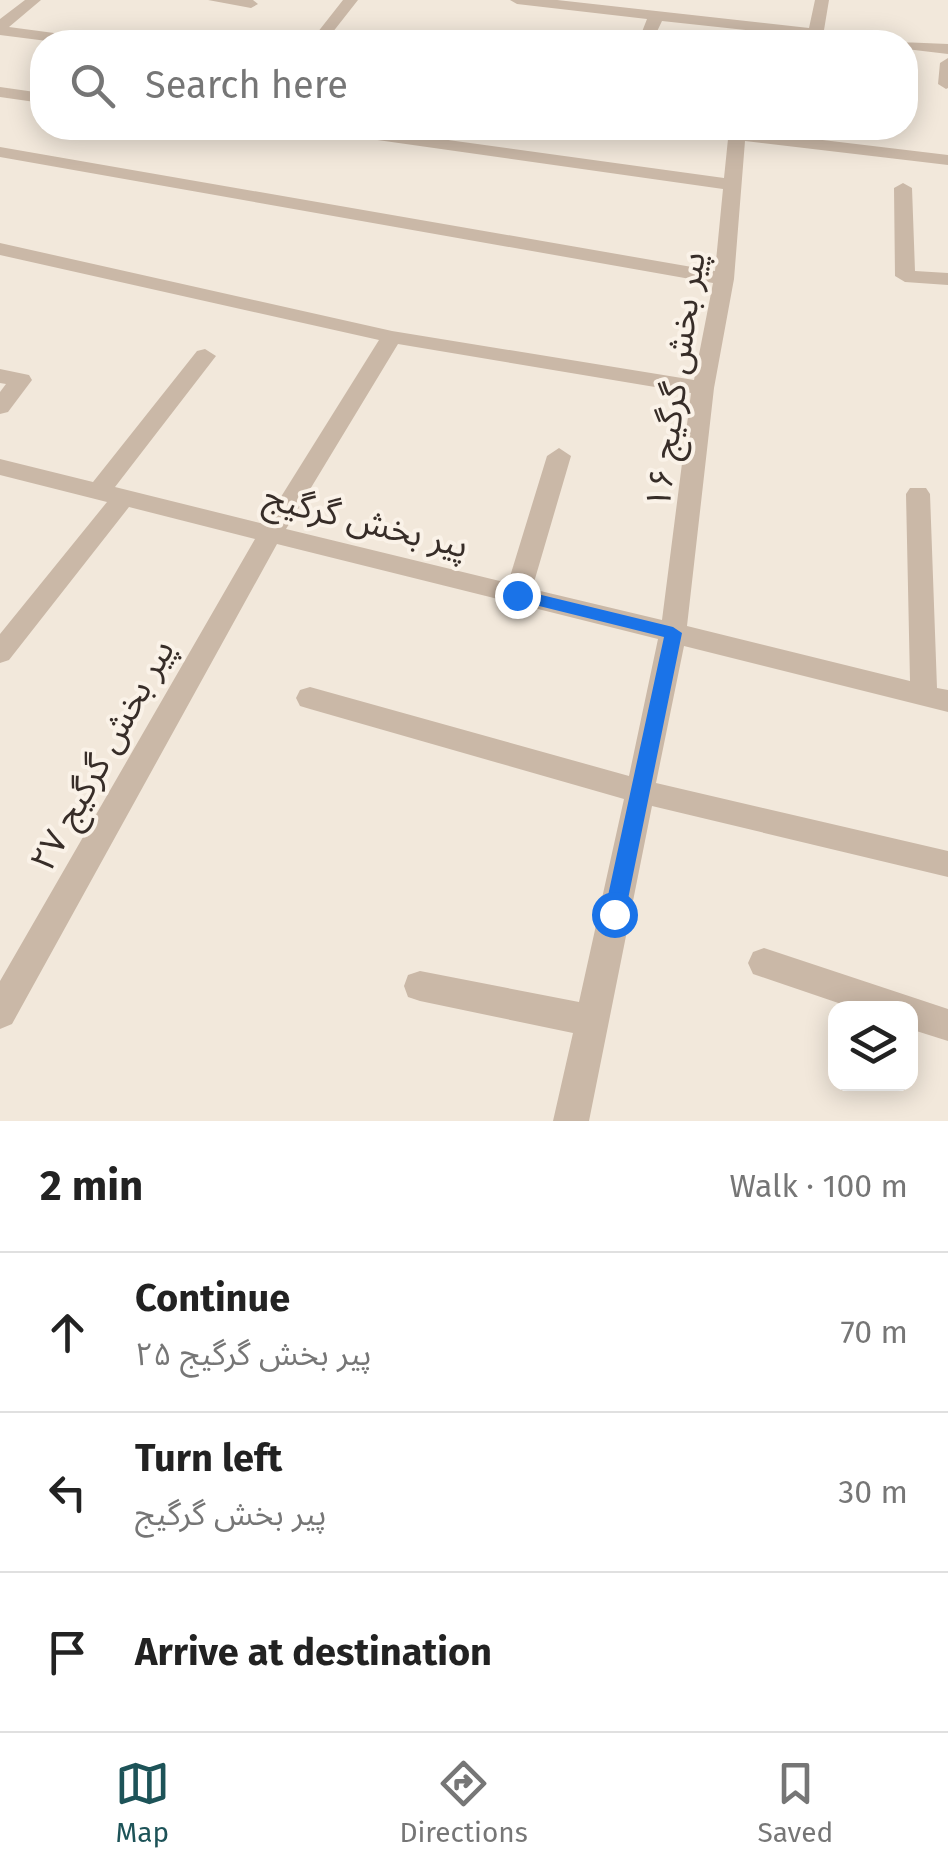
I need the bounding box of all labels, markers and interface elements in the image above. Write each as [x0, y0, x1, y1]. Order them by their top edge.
search box [30, 30, 918, 140]
icon: search [65, 58, 120, 113]
text: Search here [145, 62, 348, 108]
street label: پیر بخش گرگیج ۱۶ [636, 249, 719, 512]
street label: پیر بخش گرگیج [258, 475, 473, 572]
route end [495, 573, 541, 619]
street label: پیر بخش گرگیج ۲۷ [21, 632, 187, 881]
route start [592, 892, 638, 938]
map controls [828, 1001, 918, 1091]
button: layers [828, 1001, 918, 1091]
text: 2 min [40, 1161, 143, 1211]
text: Walk · 100 m [730, 1167, 908, 1205]
text: Continue [135, 1275, 290, 1321]
icon: ahead [40, 1305, 95, 1360]
text: 70 m [840, 1313, 908, 1351]
text: پیر بخش گرگیج ۲۵ [135, 1335, 371, 1373]
text: Turn left [135, 1435, 282, 1481]
icon: left [40, 1465, 95, 1520]
text: 30 m [838, 1473, 908, 1511]
text: پیر بخش گرگیج [135, 1495, 326, 1533]
icon: arrive [40, 1625, 95, 1680]
text: Arrive at destination [135, 1629, 492, 1675]
tab: Map [115, 1756, 170, 1849]
tab: Directions [399, 1756, 528, 1849]
tab: Saved [757, 1756, 833, 1849]

